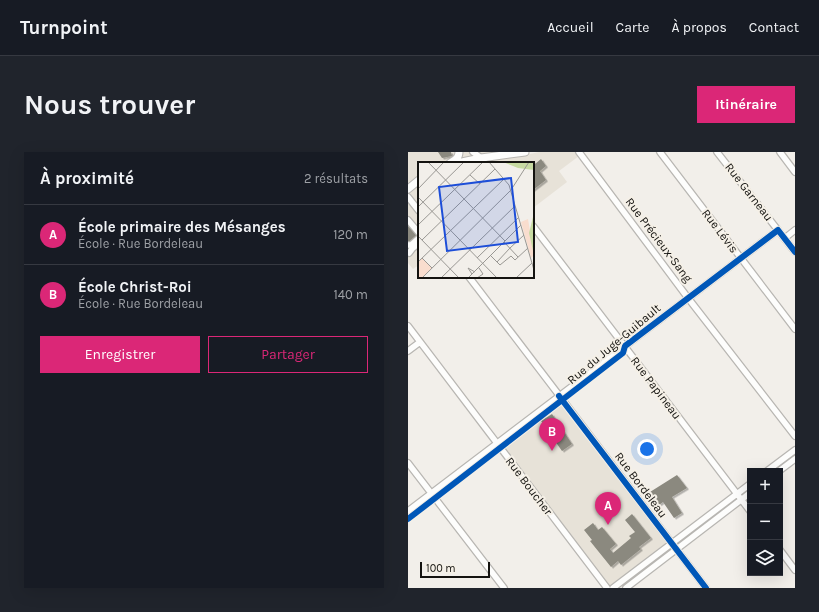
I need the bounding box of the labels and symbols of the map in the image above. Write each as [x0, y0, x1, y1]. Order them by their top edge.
street label: Rue Garneau [722, 160, 776, 224]
inset map [418, 162, 534, 278]
street label: Rue Précieux-Sang [623, 195, 695, 285]
street label: Rue Lévis [699, 206, 741, 256]
street label: Rue du Juge-Guibault [564, 301, 664, 387]
street label: Rue Papineau [628, 354, 684, 422]
pin: B [539, 418, 565, 451]
your location [637, 439, 657, 459]
street label: Rue Bordeleau [612, 449, 670, 521]
street label: Rue Boucher [503, 454, 556, 518]
pin: A [595, 492, 621, 525]
scale bar [420, 560, 490, 579]

